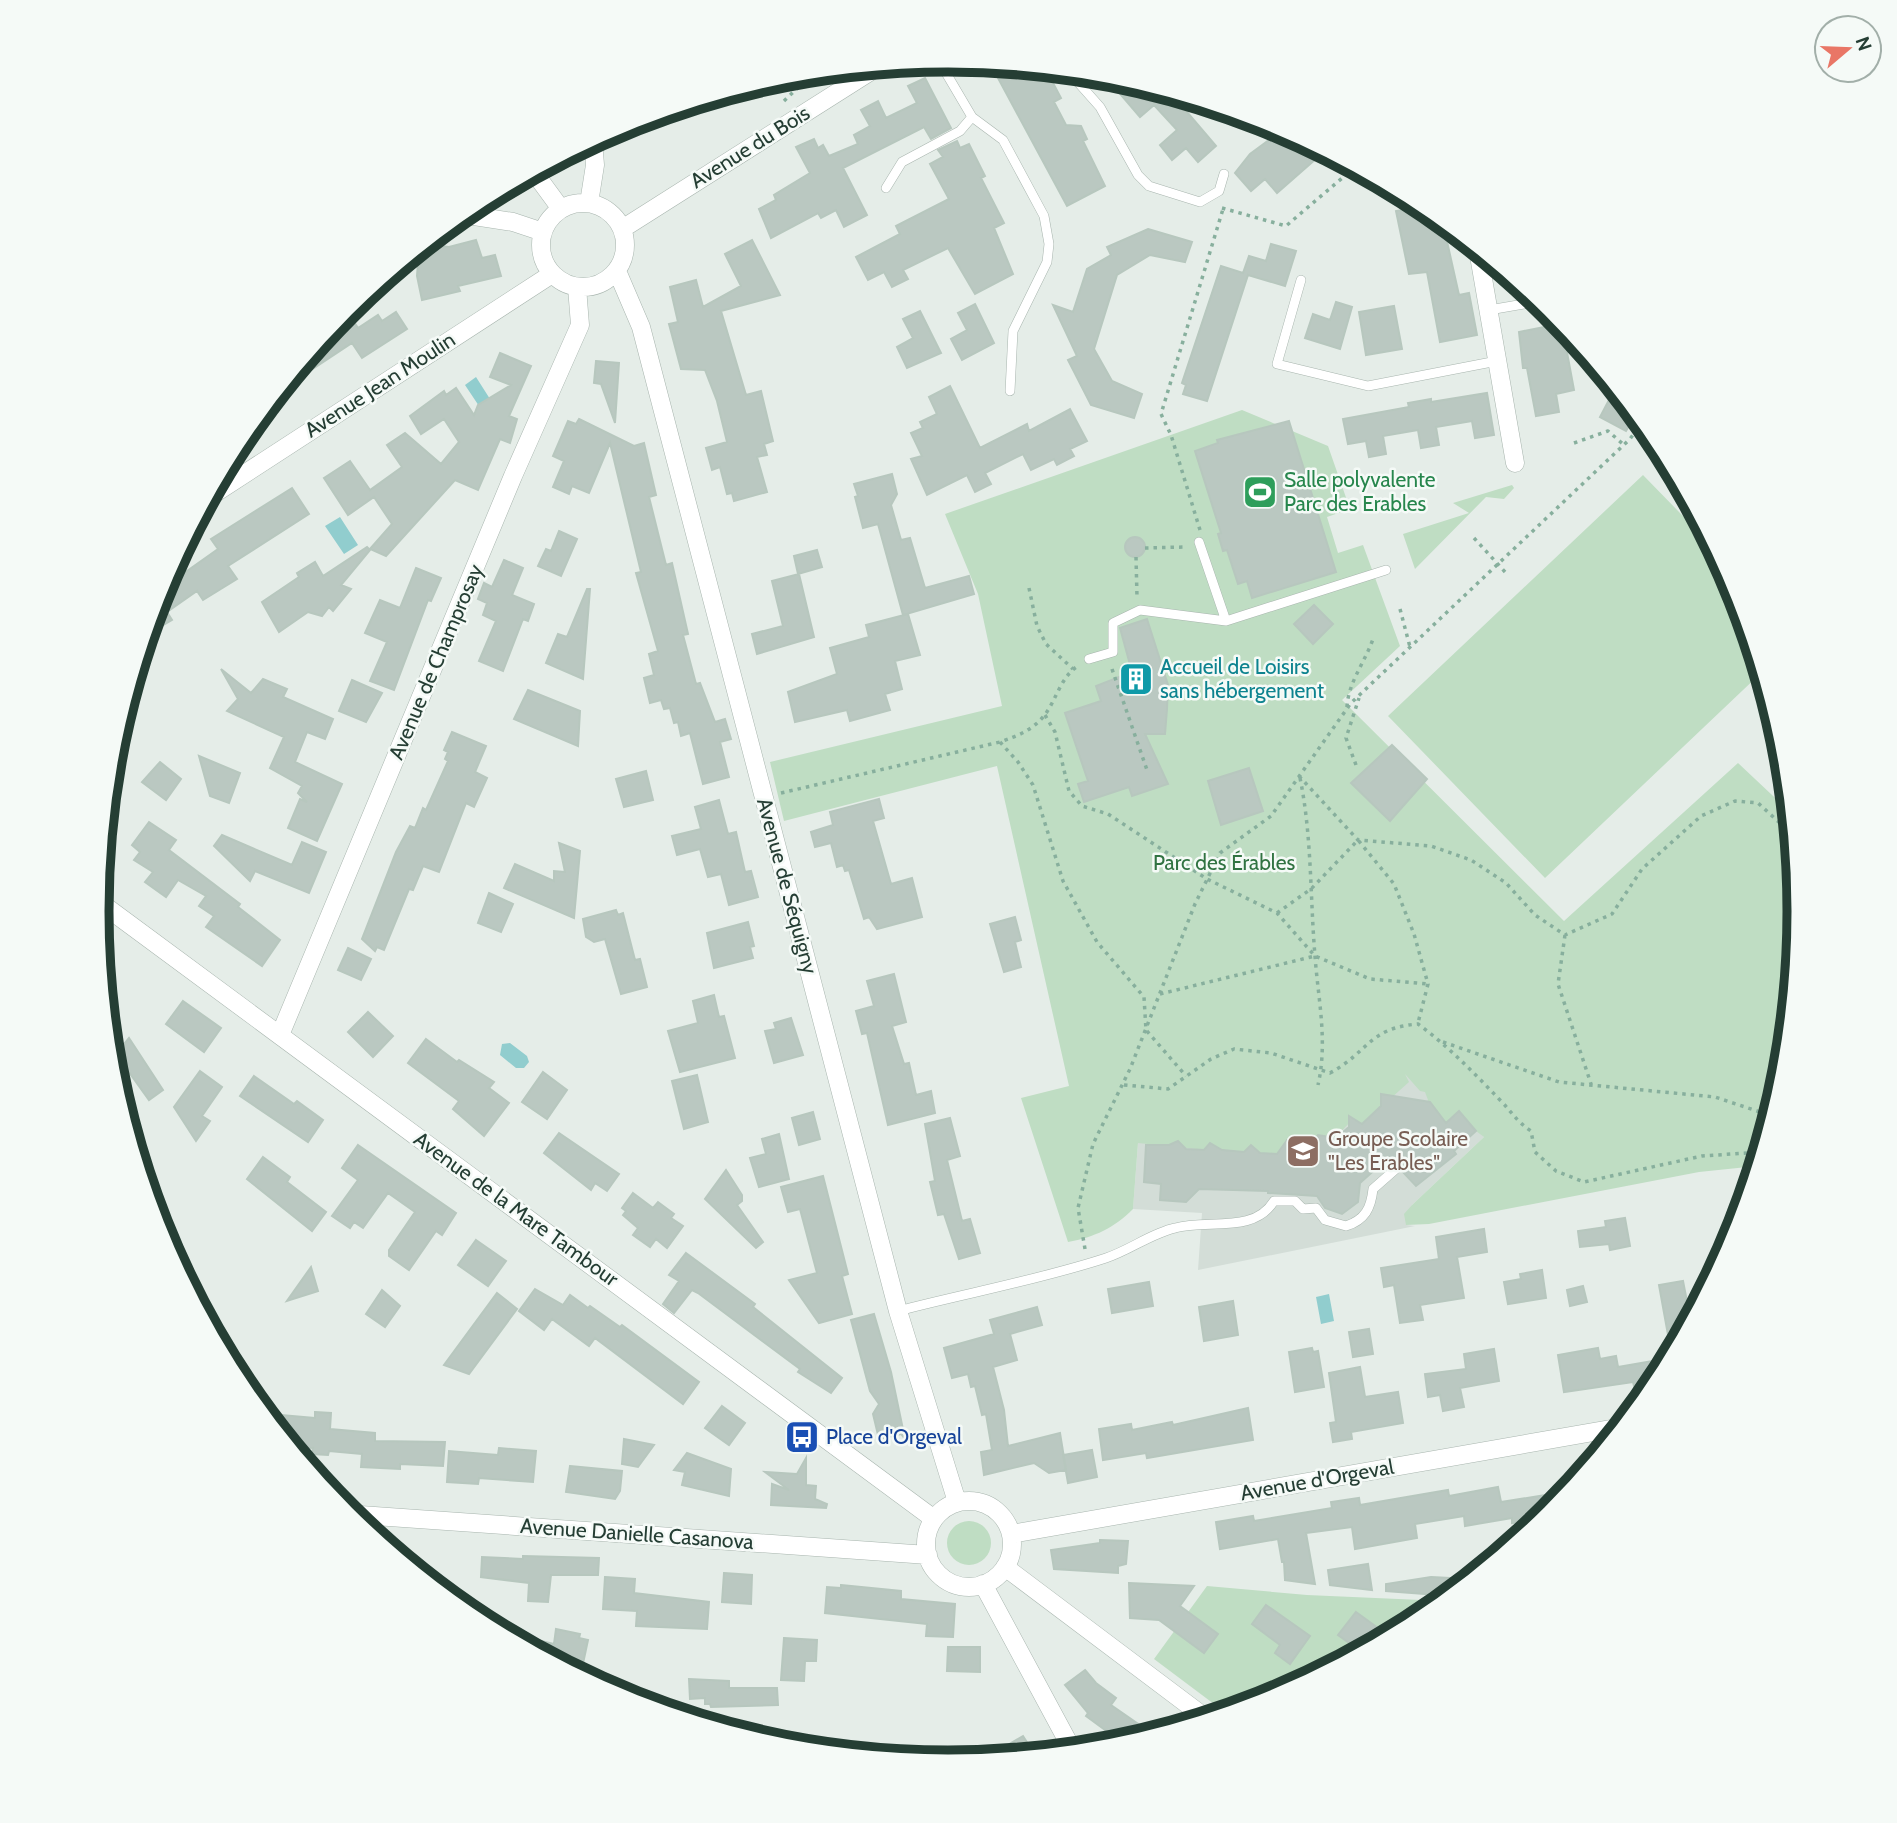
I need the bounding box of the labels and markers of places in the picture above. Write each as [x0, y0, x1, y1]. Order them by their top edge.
place label: Salle polyvalente Parc des Erables [1284, 467, 1436, 516]
sports icon: Salle polyvalente Parc des Erables [1241, 473, 1279, 511]
place label: Accueil de Loisirs sans hébergement [1160, 654, 1324, 703]
building icon: Accueil de Loisirs sans hébergement [1117, 660, 1155, 698]
place label: Groupe Scolaire "Les Erables" [1328, 1126, 1468, 1175]
school or university icon: Groupe Scolaire "Les Erables" [1284, 1132, 1322, 1170]
bus stop icon: Place d'Orgeval [783, 1418, 821, 1456]
place label: Place d'Orgeval [826, 1424, 962, 1449]

